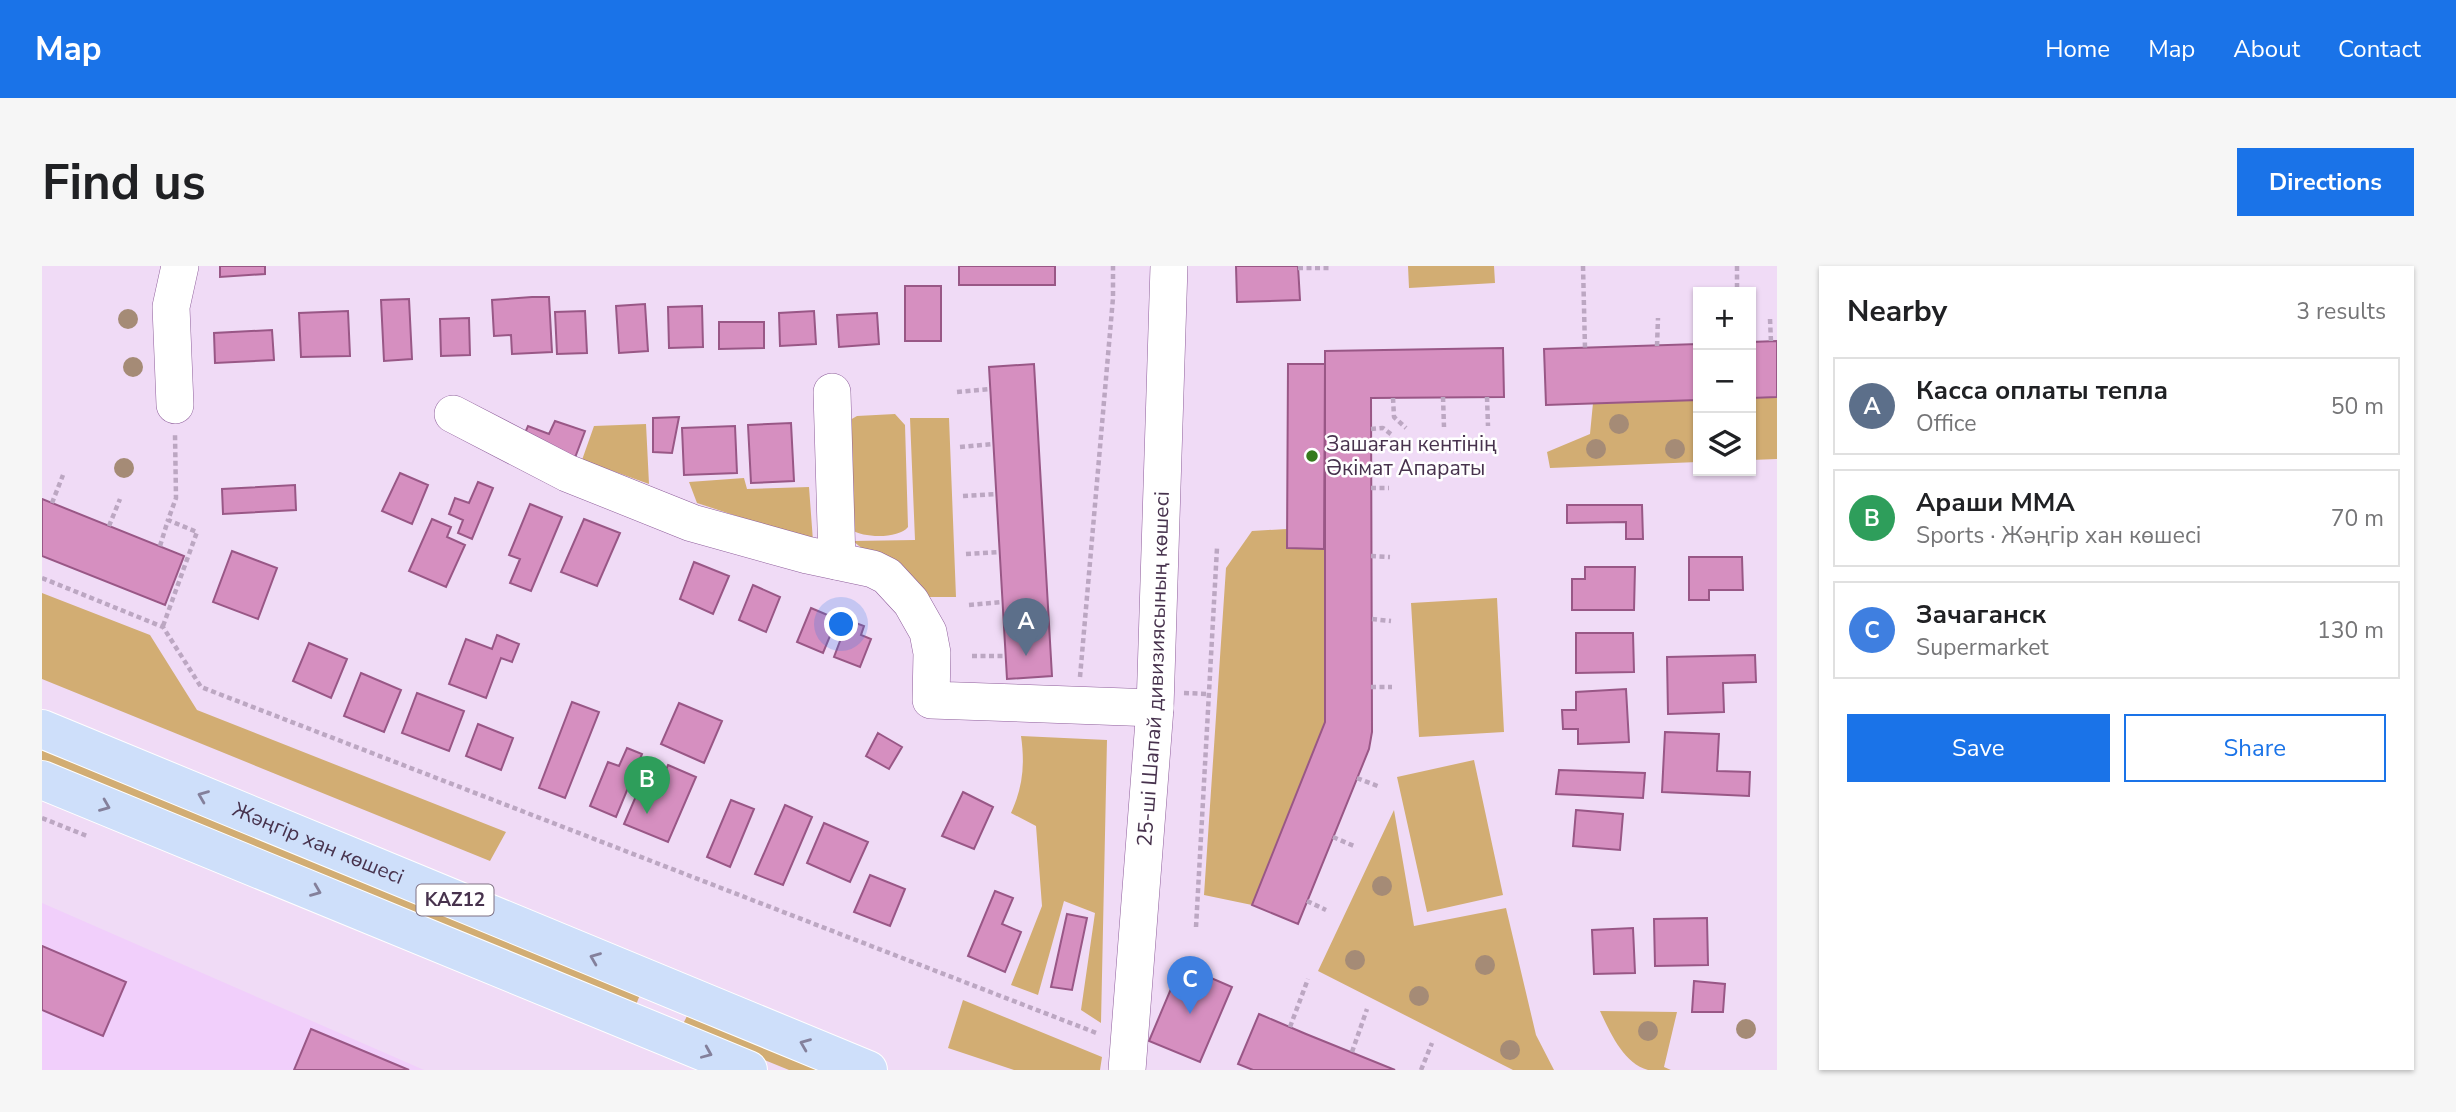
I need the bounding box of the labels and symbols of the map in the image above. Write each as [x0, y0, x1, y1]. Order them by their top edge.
place label: Зашаған кентінің Әкімат Апараты [1326, 430, 1497, 482]
marker: Зашаған кентінің Әкімат Апараты [1304, 448, 1320, 464]
street label: 25-ші Шапай дивизиясының көшесі [1130, 491, 1176, 848]
pin: A [1003, 598, 1049, 656]
your location [824, 607, 858, 641]
pin: B [624, 756, 670, 814]
one-way arrow [198, 790, 210, 804]
street label: Жәңгір хан көшесі [229, 795, 408, 891]
one-way arrow [98, 798, 111, 812]
one-way arrow [309, 883, 321, 897]
road number: KAZ12 [416, 884, 494, 916]
one-way arrow [589, 952, 601, 966]
pin: C [1167, 956, 1213, 1014]
one-way arrow [800, 1038, 812, 1052]
one-way arrow [700, 1045, 713, 1059]

